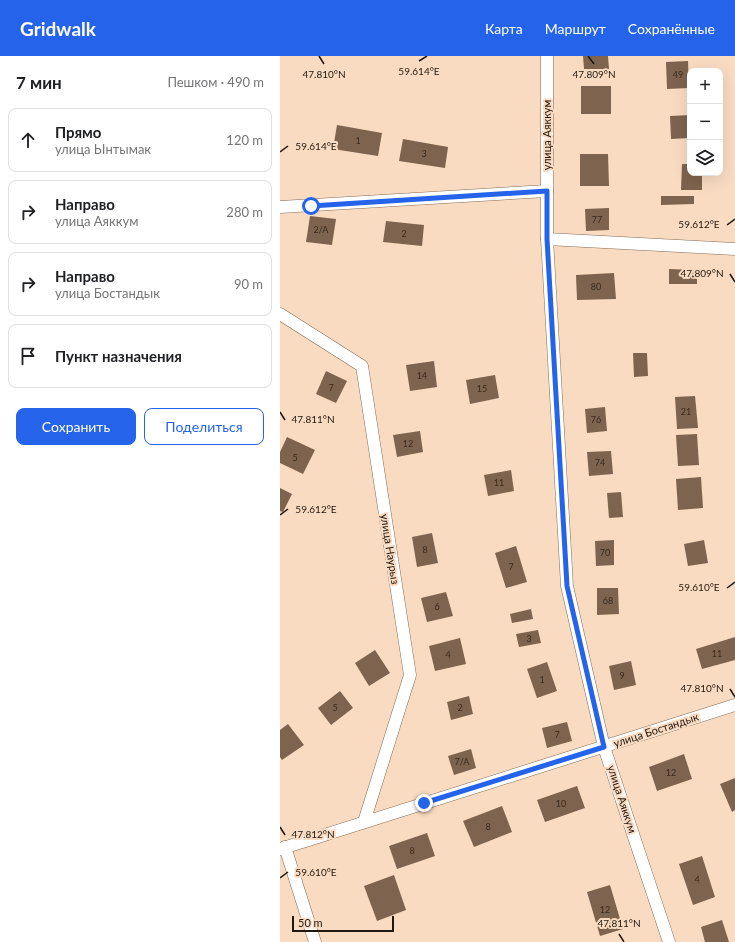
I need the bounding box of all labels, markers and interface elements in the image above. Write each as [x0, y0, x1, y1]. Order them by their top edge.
text: Gridwalk [20, 17, 96, 40]
text: Карта [485, 20, 523, 37]
text: Маршрут [545, 20, 606, 37]
text: Сохранённые [628, 20, 715, 37]
text: 59.614°E [398, 65, 440, 77]
text: 47.810°N [302, 68, 346, 80]
text: 47.809°N [572, 68, 616, 80]
map controls [687, 68, 723, 176]
button: + [687, 68, 723, 104]
house number: 49 [673, 69, 683, 80]
text: 7 мин [16, 72, 62, 93]
text: Пешком · 490 m [167, 74, 264, 90]
street label: улица Аяккум [540, 100, 553, 170]
button: − [687, 104, 723, 140]
text: Прямо [55, 123, 101, 141]
icon: ahead [17, 129, 39, 151]
text: 120 m [226, 132, 263, 148]
house number: 1 [355, 135, 361, 146]
text: 59.614°E [295, 140, 337, 152]
button: layers [687, 140, 723, 176]
text: улица Ынтымак [55, 141, 151, 157]
house number: 3 [421, 148, 427, 159]
text: Направо [55, 195, 115, 213]
route start [302, 197, 320, 215]
icon: right [17, 201, 39, 223]
text: 280 m [226, 204, 263, 220]
text: улица Аяккум [55, 213, 138, 229]
house number: 77 [592, 214, 602, 225]
text: 59.612°E [678, 218, 720, 230]
house number: 2/А [314, 224, 329, 235]
house number: 2 [401, 228, 407, 239]
text: Направо [55, 267, 115, 285]
text: 47.809°N [680, 267, 724, 279]
icon: right [17, 273, 39, 295]
text: 90 m [234, 276, 263, 292]
house number: 80 [591, 281, 601, 292]
text: улица Бостандык [55, 285, 160, 301]
icon: arrive [17, 345, 39, 367]
text: Пункт назначения [55, 347, 182, 365]
house number: 14 [417, 370, 427, 381]
house number: 7 [328, 382, 334, 393]
house number: 15 [477, 383, 487, 394]
house number: 21 [681, 406, 691, 417]
button: Сохранить [16, 408, 136, 445]
button: Поделиться [144, 408, 264, 445]
text: 47.811°N [291, 413, 335, 425]
house number: 76 [591, 414, 601, 425]
house number: 12 [403, 438, 413, 449]
house number: 5 [292, 452, 298, 463]
house number: 74 [595, 457, 605, 468]
house number: 11 [494, 477, 504, 488]
text: 59.612°E [295, 503, 337, 515]
street label: улица Наурыз [379, 513, 402, 585]
house number: 8 [422, 544, 428, 555]
house number: 70 [600, 547, 610, 558]
house number: 7 [508, 561, 514, 572]
text: 59.610°E [678, 581, 720, 593]
house number: 68 [603, 595, 613, 606]
house number: 6 [434, 601, 440, 612]
house number: 3 [526, 633, 532, 644]
house number: 11 [712, 648, 722, 659]
house number: 4 [445, 649, 451, 660]
house number: 9 [619, 670, 625, 681]
house number: 1 [539, 674, 545, 685]
text: 47.810°N [680, 682, 724, 694]
house number: 5 [332, 702, 338, 713]
house number: 2 [457, 702, 463, 713]
street label: улица Бостандык [612, 710, 700, 749]
house number: 7 [554, 729, 560, 740]
house number: 7/А [455, 756, 470, 767]
street label: улица Аяккум [605, 763, 640, 834]
house number: 12 [666, 767, 676, 778]
route end [415, 794, 433, 812]
house number: 10 [556, 798, 566, 809]
house number: 8 [485, 821, 491, 832]
text: 47.812°N [291, 828, 335, 840]
house number: 8 [409, 845, 415, 856]
text: 59.610°E [295, 866, 337, 878]
house number: 4 [694, 874, 700, 885]
house number: 12 [600, 904, 610, 915]
scale bar [292, 914, 394, 933]
text: 50 m [298, 916, 323, 929]
text: 47.811°N [597, 917, 641, 929]

